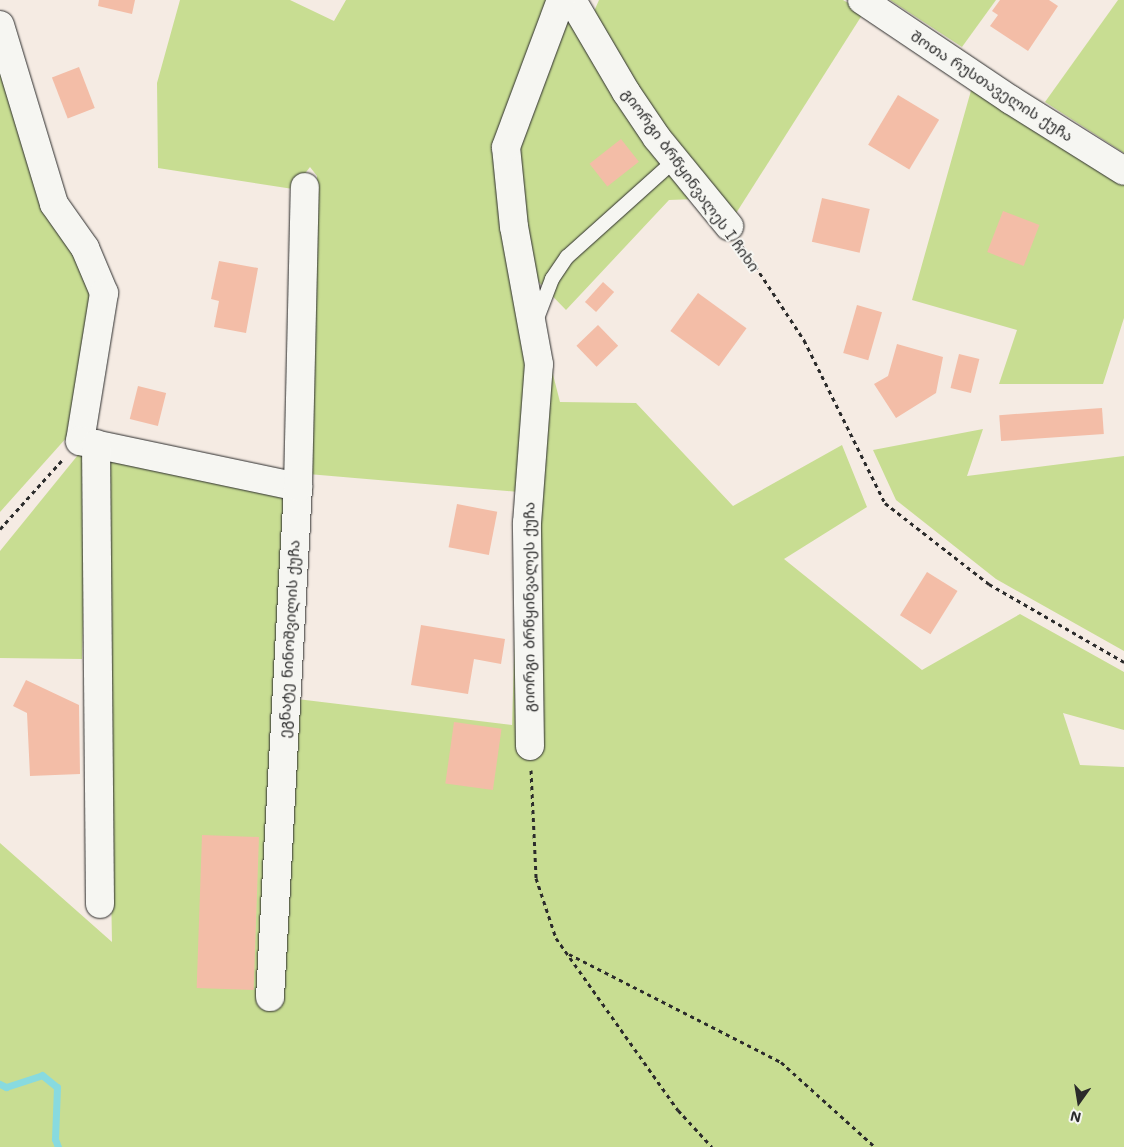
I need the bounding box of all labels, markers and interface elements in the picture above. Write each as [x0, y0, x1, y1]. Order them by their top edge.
street label: შოთა რუსთაველის ქუჩა [908, 27, 1076, 145]
street label: გიორგი ბრწყინვალეს I ჩიხი [619, 85, 763, 275]
street label: გიორგი ბრწყინვალეს ქუჩა [520, 502, 538, 712]
street label: ეგნატე ნინოშვილის ქუჩა [275, 539, 303, 739]
north arrow [1054, 1077, 1104, 1127]
text: N [1068, 1107, 1083, 1128]

